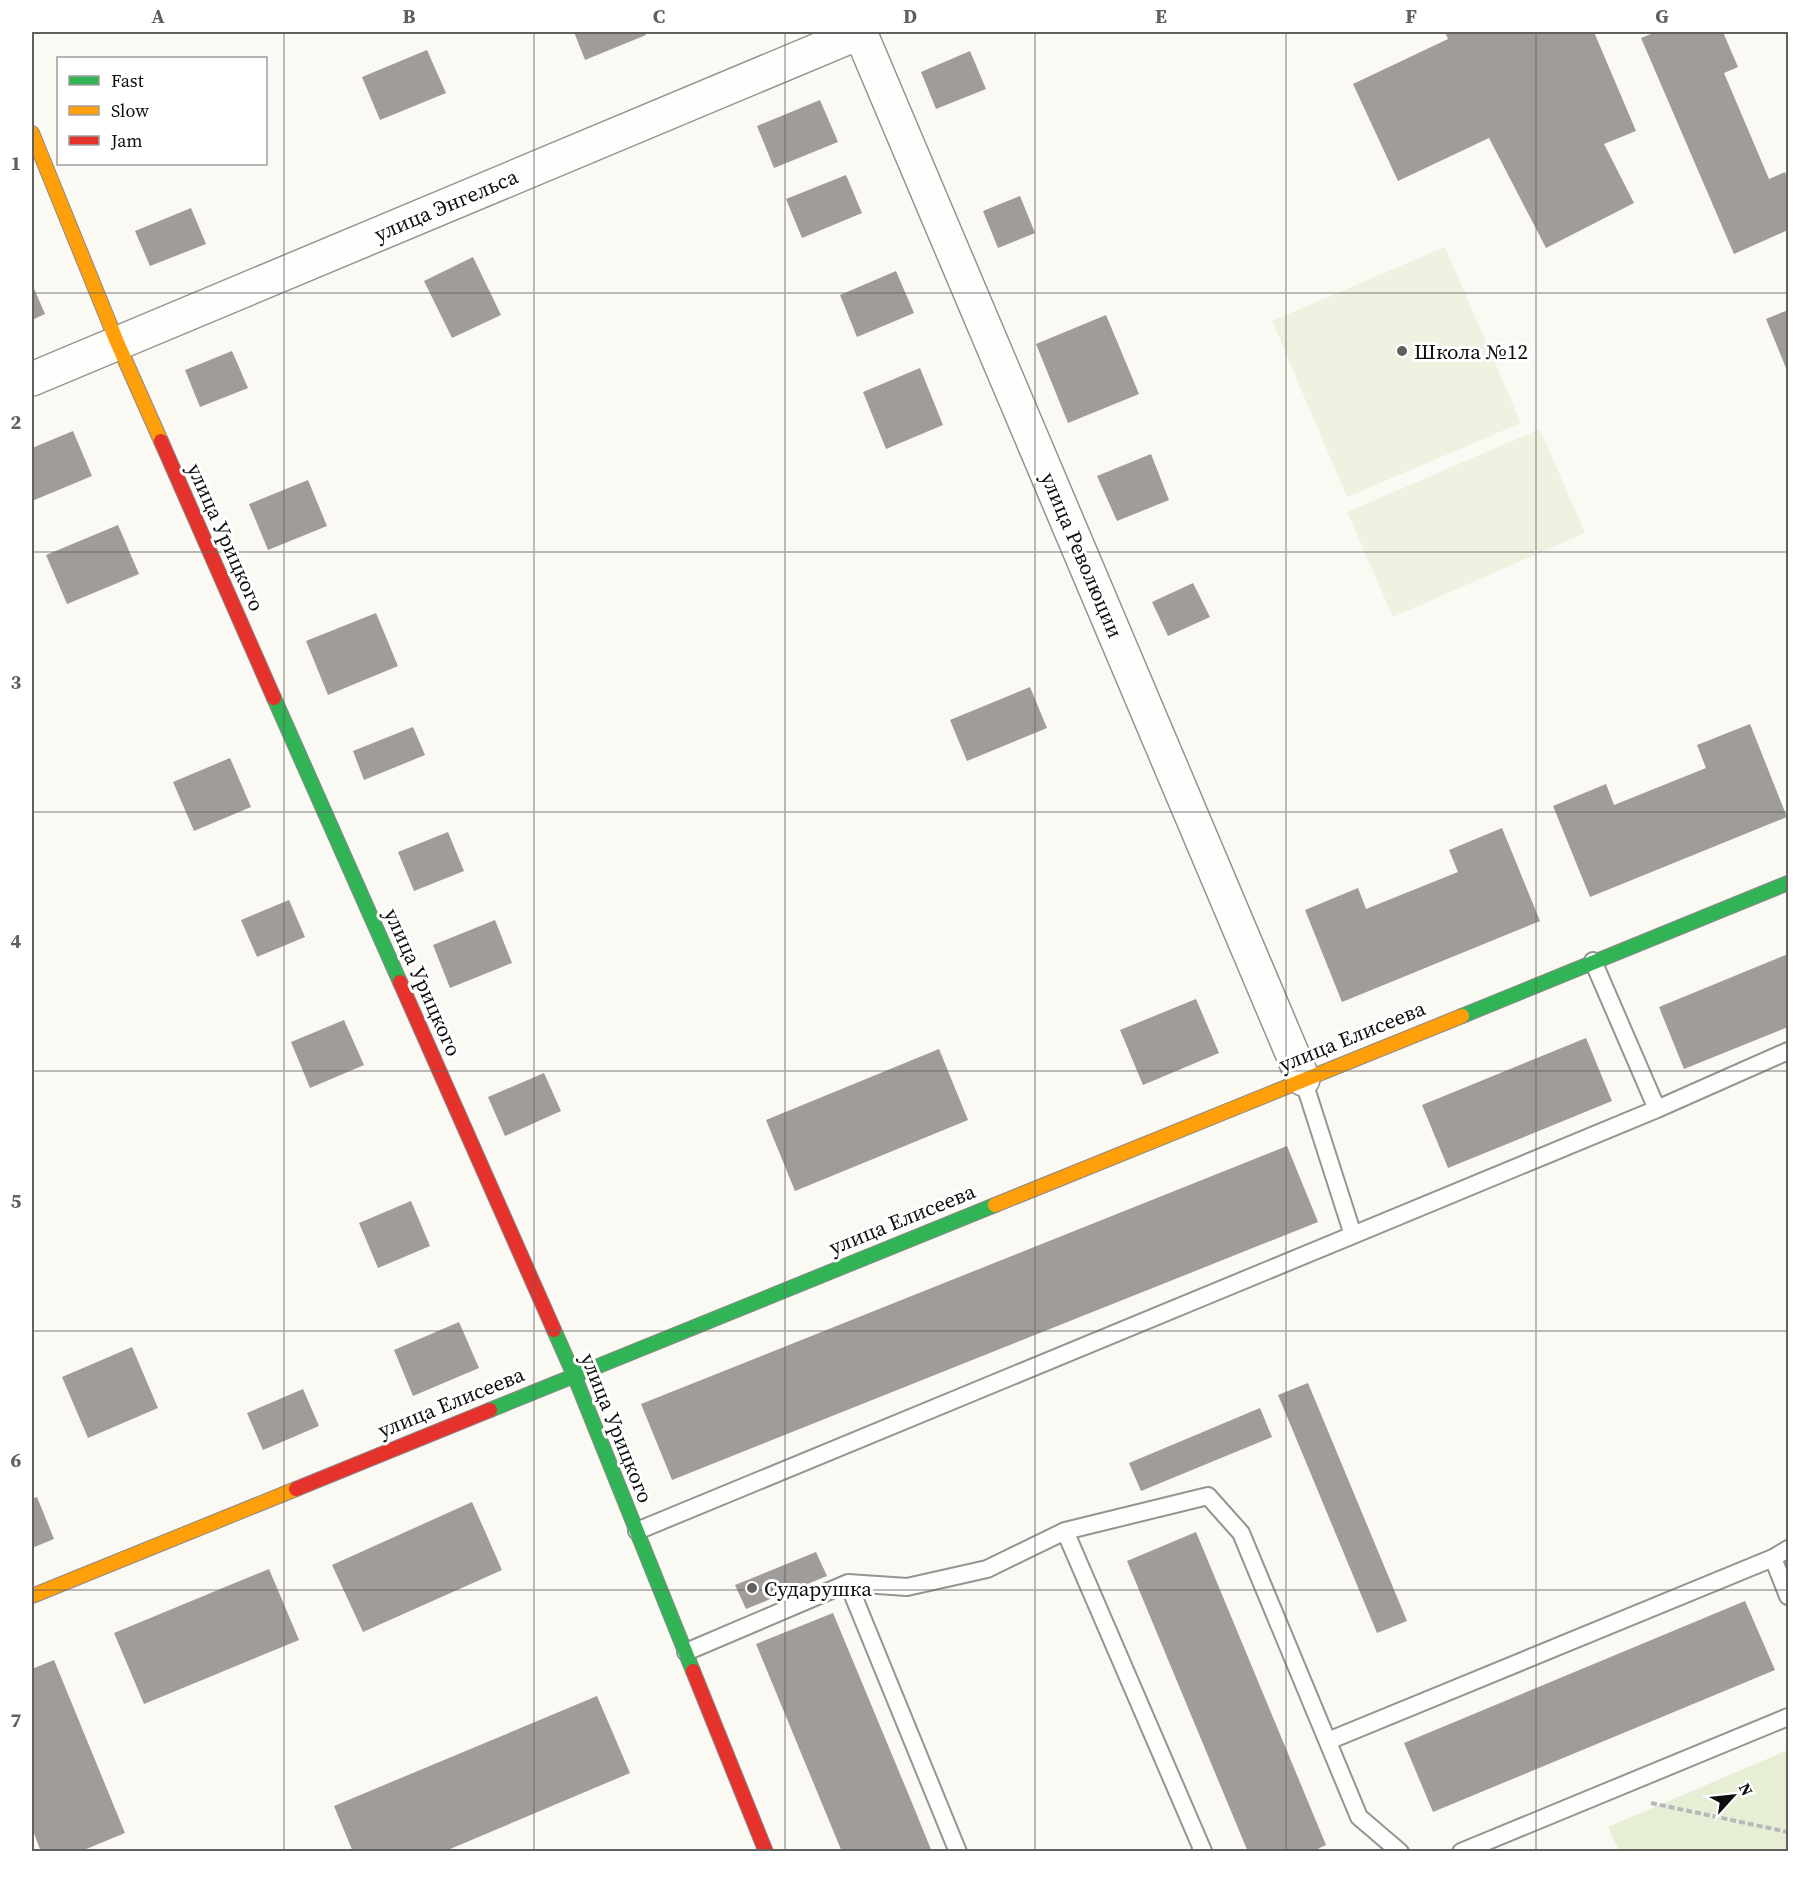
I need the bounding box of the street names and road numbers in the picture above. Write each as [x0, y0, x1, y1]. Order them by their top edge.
street label: улица Энгельса [370, 162, 523, 248]
street label: улица Урицкого [180, 458, 272, 616]
street label: улица Революции [1034, 468, 1130, 642]
street label: улица Урицкого [377, 903, 469, 1061]
street label: улица Елисеева [1275, 993, 1430, 1079]
street label: улица Елисеева [825, 1176, 980, 1262]
street label: улица Урицкого [574, 1349, 660, 1507]
street label: улица Елисеева [374, 1359, 529, 1445]

